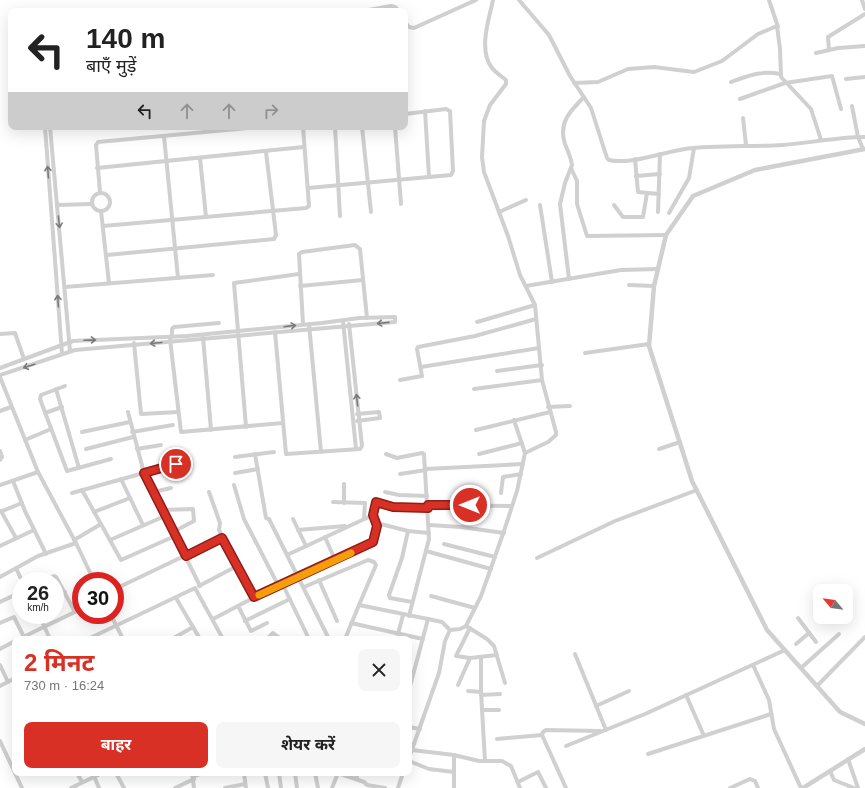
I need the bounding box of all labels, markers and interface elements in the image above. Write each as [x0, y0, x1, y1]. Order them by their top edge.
text: 140 m [86, 23, 165, 54]
icon: left [20, 24, 72, 76]
text: बाएँ मुड़ें [86, 56, 136, 76]
icon: left [134, 100, 156, 122]
icon: ahead [176, 100, 198, 122]
icon: ahead [218, 100, 240, 122]
icon: right [260, 100, 282, 122]
one-way arrow [45, 165, 52, 178]
one-way arrow [55, 215, 63, 228]
one-way arrow [55, 295, 62, 308]
one-way arrow [377, 319, 390, 326]
one-way arrow [283, 322, 296, 330]
one-way arrow [83, 336, 96, 344]
one-way arrow [150, 339, 163, 347]
one-way arrow [23, 362, 35, 370]
one-way arrow [353, 394, 361, 407]
pin [159, 447, 193, 481]
icon: arrive [165, 453, 187, 475]
position arrow [449, 484, 491, 526]
speed limit sign: 30 [72, 572, 124, 624]
text: 26 [27, 582, 49, 604]
north arrow [813, 584, 853, 624]
map controls [813, 584, 853, 624]
text: km/h [27, 602, 49, 613]
text: 2 मिनट [24, 649, 94, 676]
button: close [358, 649, 400, 691]
text: 730 m · 16:24 [24, 678, 104, 693]
button: बाहर [24, 722, 208, 768]
button: शेयर करें [216, 722, 400, 768]

